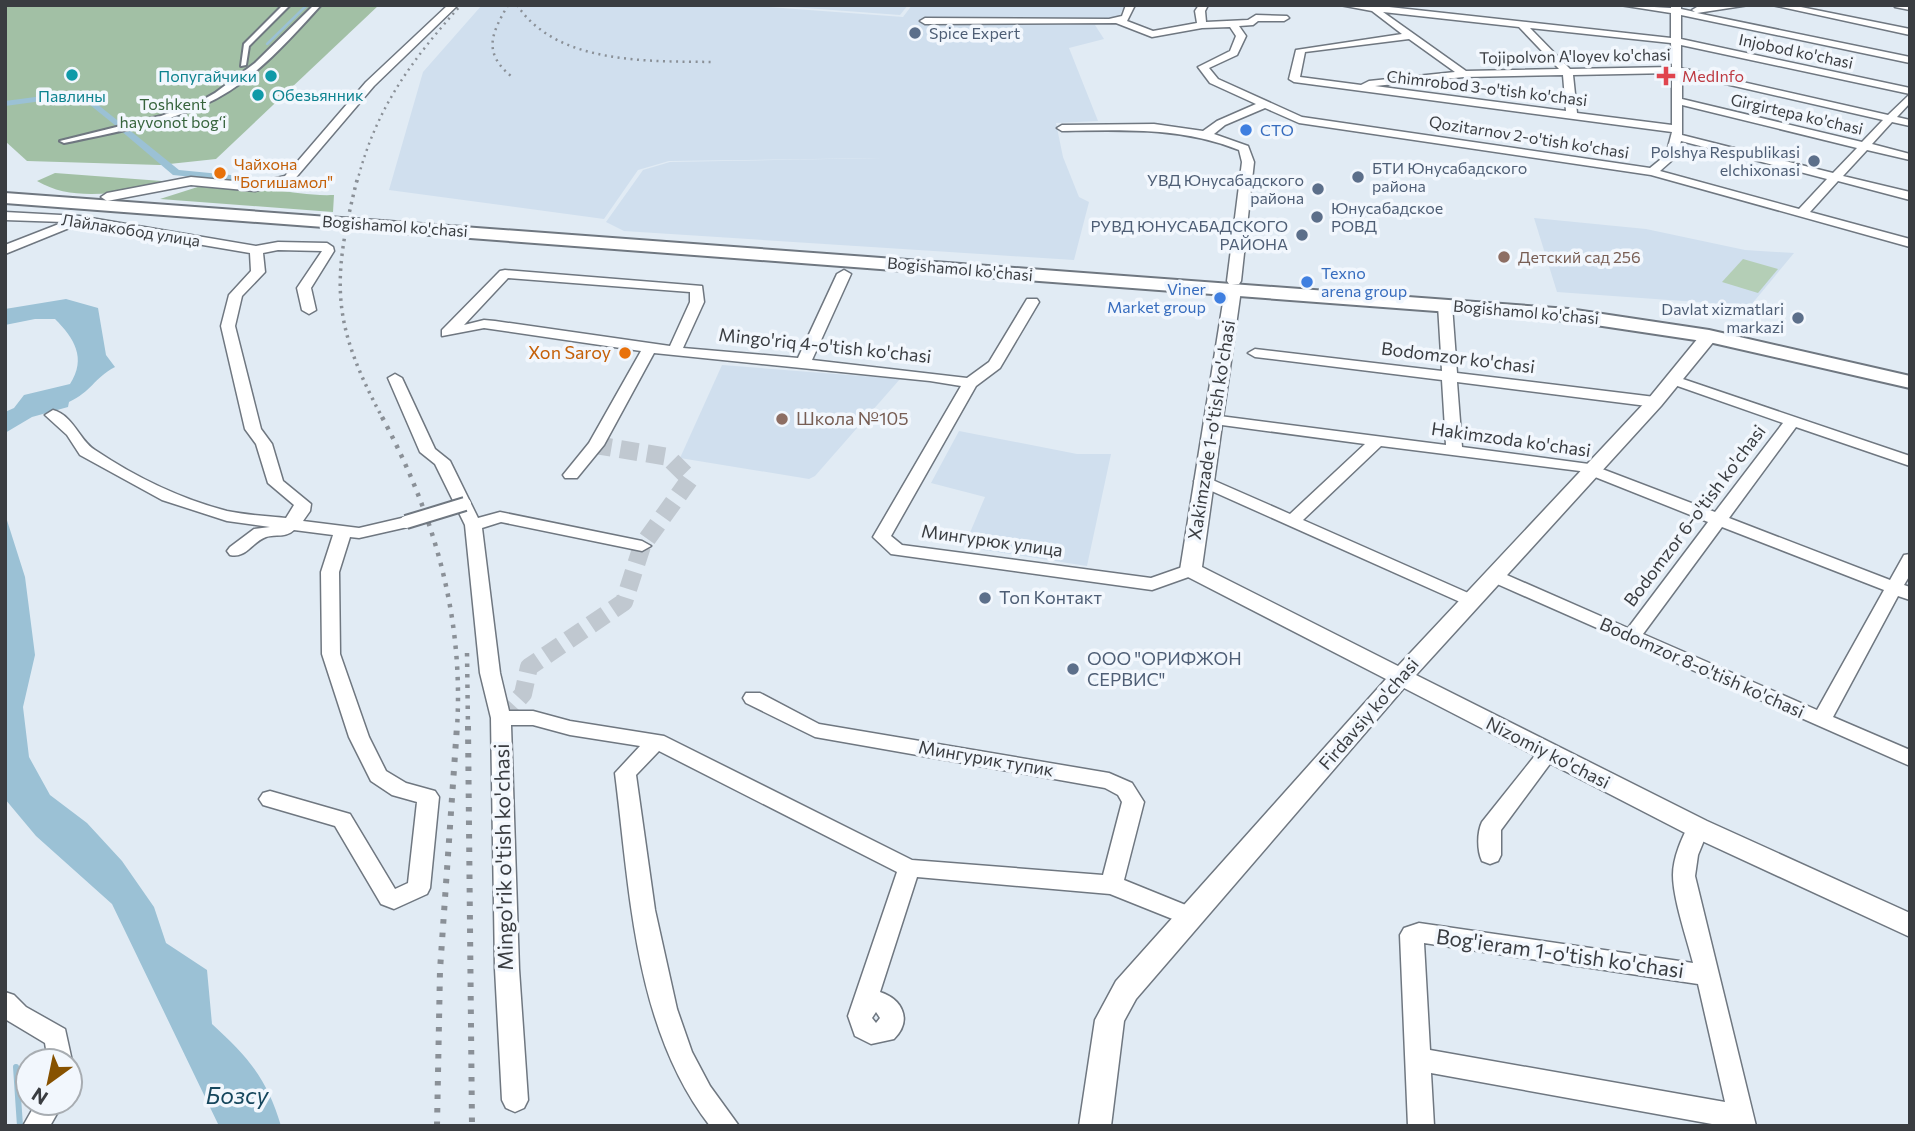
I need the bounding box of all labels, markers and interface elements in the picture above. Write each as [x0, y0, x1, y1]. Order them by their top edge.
place label: Spice Expert [929, 23, 1021, 42]
marker: Spice Expert [907, 25, 923, 41]
street label: Injobod ko'chasi [1737, 29, 1855, 72]
street label: Tojipolvon A'loyev ko'chasi [1479, 44, 1671, 67]
place label: Попугайчики [158, 66, 257, 85]
street label: Chimrobod 3-o'tish ko'chasi [1386, 66, 1588, 109]
marker: MedInfo [1656, 66, 1676, 86]
place label: MedInfo [1682, 66, 1744, 85]
marker: Павлины [64, 67, 80, 83]
marker: Попугайчики [263, 68, 279, 84]
place label: Обезьянник [272, 85, 364, 104]
place label: Павлины [38, 86, 106, 105]
marker: Обезьянник [250, 87, 266, 103]
street label: Girgirtepa ko'chasi [1729, 89, 1865, 138]
park label: Toshkent hayvonot bogʻi [120, 94, 226, 131]
street label: Qozitarnov 2-o'tish ko'chasi [1428, 111, 1630, 162]
place label: СТО [1260, 120, 1294, 139]
marker: СТО [1238, 122, 1254, 138]
place label: Polshya Respublikasi elchixonasi [1650, 142, 1800, 179]
marker: Polshya Respublikasi elchixonasi [1806, 153, 1822, 169]
place label: Чайхона "Богишамол" [234, 154, 333, 191]
place label: БТИ Юнусабадского района [1372, 158, 1527, 195]
marker: Чайхона "Богишамол" [212, 165, 228, 181]
marker: БТИ Юнусабадского района [1350, 169, 1366, 185]
place label: УВД Юнусабадского района [1147, 170, 1304, 207]
marker: УВД Юнусабадского района [1310, 181, 1326, 197]
place label: Юнусабадское РОВД [1331, 198, 1443, 235]
street label: Лайлакобод улица [60, 209, 202, 250]
marker: Юнусабадское РОВД [1309, 209, 1325, 225]
street label: Bogishamol ko'chasi [322, 211, 469, 240]
place label: РУВД ЮНУСАБАДСКОГО РАЙОНА [1091, 216, 1288, 253]
marker: РУВД ЮНУСАБАДСКОГО РАЙОНА [1294, 227, 1310, 243]
place label: Детский сад 256 [1518, 247, 1641, 266]
marker: Детский сад 256 [1496, 249, 1512, 265]
street label: Bogishamol ko'chasi [886, 253, 1034, 284]
place label: Texno arena group [1321, 263, 1407, 300]
marker: Texno arena group [1299, 274, 1315, 290]
place label: Viner Market group [1107, 279, 1207, 316]
marker: Viner Market group [1212, 290, 1228, 306]
street label: Bogishamol ko'chasi [1452, 296, 1600, 327]
place label: Davlat xizmatlari markazi [1661, 299, 1784, 336]
marker: Davlat xizmatlari markazi [1790, 310, 1806, 326]
street label: Xakimzade 1-o'tish ko'chasi [1183, 318, 1239, 541]
street label: Mingo'riq 4-o'tish ko'chasi [718, 323, 933, 367]
street label: Bodomzor ko'chasi [1380, 337, 1536, 377]
place label: Xon Saroy [528, 341, 611, 363]
marker: Xon Saroy [617, 345, 633, 361]
place label: Школа №105 [796, 407, 909, 429]
marker: Школа №105 [774, 411, 790, 427]
street label: Hakimzoda ko'chasi [1430, 417, 1592, 461]
street label: Bodomzor 6-o'tish ko'chasi [1619, 420, 1770, 611]
street label: Мингурюк улица [920, 519, 1064, 561]
place label: Топ Контакт [999, 586, 1102, 608]
marker: Топ Контакт [977, 590, 993, 606]
street label: Bodomzor 8-o'tish ko'chasi [1597, 612, 1808, 722]
place label: ООО "ОРИФЖОН СЕРВИС" [1087, 647, 1242, 690]
street label: Firdavsiy ko'chasi [1314, 653, 1423, 774]
marker: ООО "ОРИФЖОН СЕРВИС" [1065, 661, 1081, 677]
street label: Nizomiy ko'chasi [1483, 711, 1614, 793]
street label: Мингурик тупик [917, 735, 1056, 781]
street label: Mingo'rik o'tish ko'chasi [488, 743, 517, 971]
street label: Bog'ieram 1-o'tish ko'chasi [1435, 923, 1686, 982]
north arrow [14, 1047, 84, 1117]
water label: Бозсу [206, 1081, 269, 1109]
text: N [27, 1083, 52, 1110]

